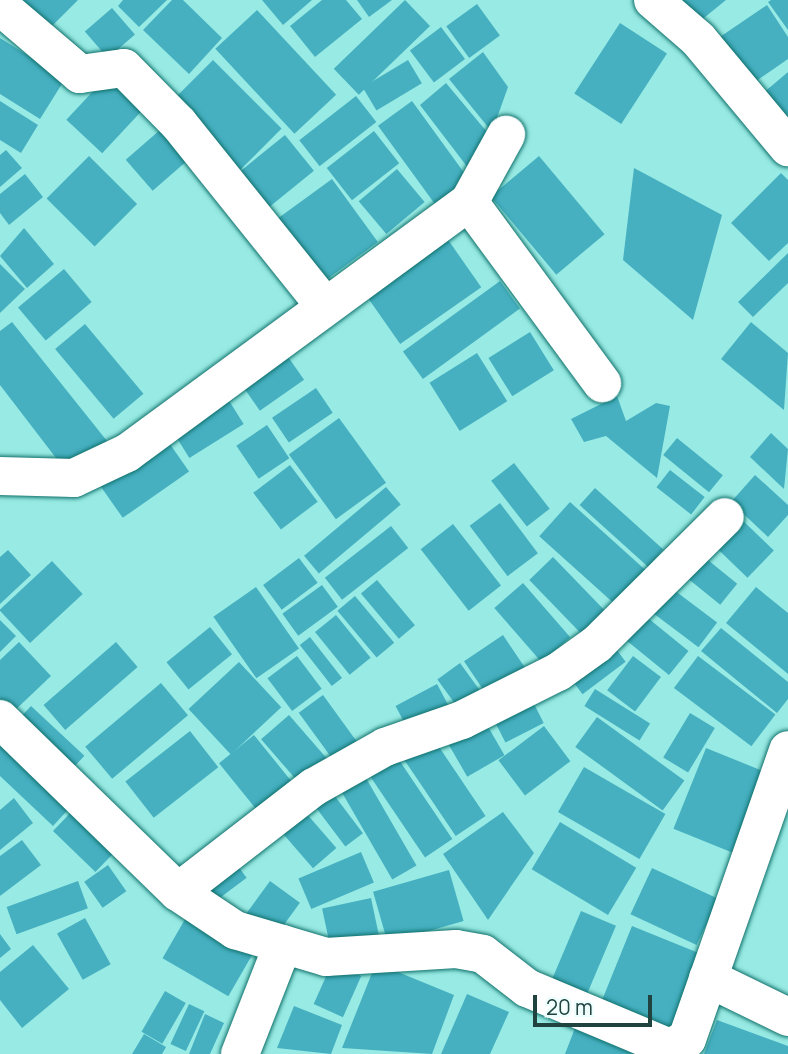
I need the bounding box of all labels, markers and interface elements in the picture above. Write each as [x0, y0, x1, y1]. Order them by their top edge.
scale bar [536, 981, 655, 1025]
text: 20 m [546, 993, 593, 1021]

